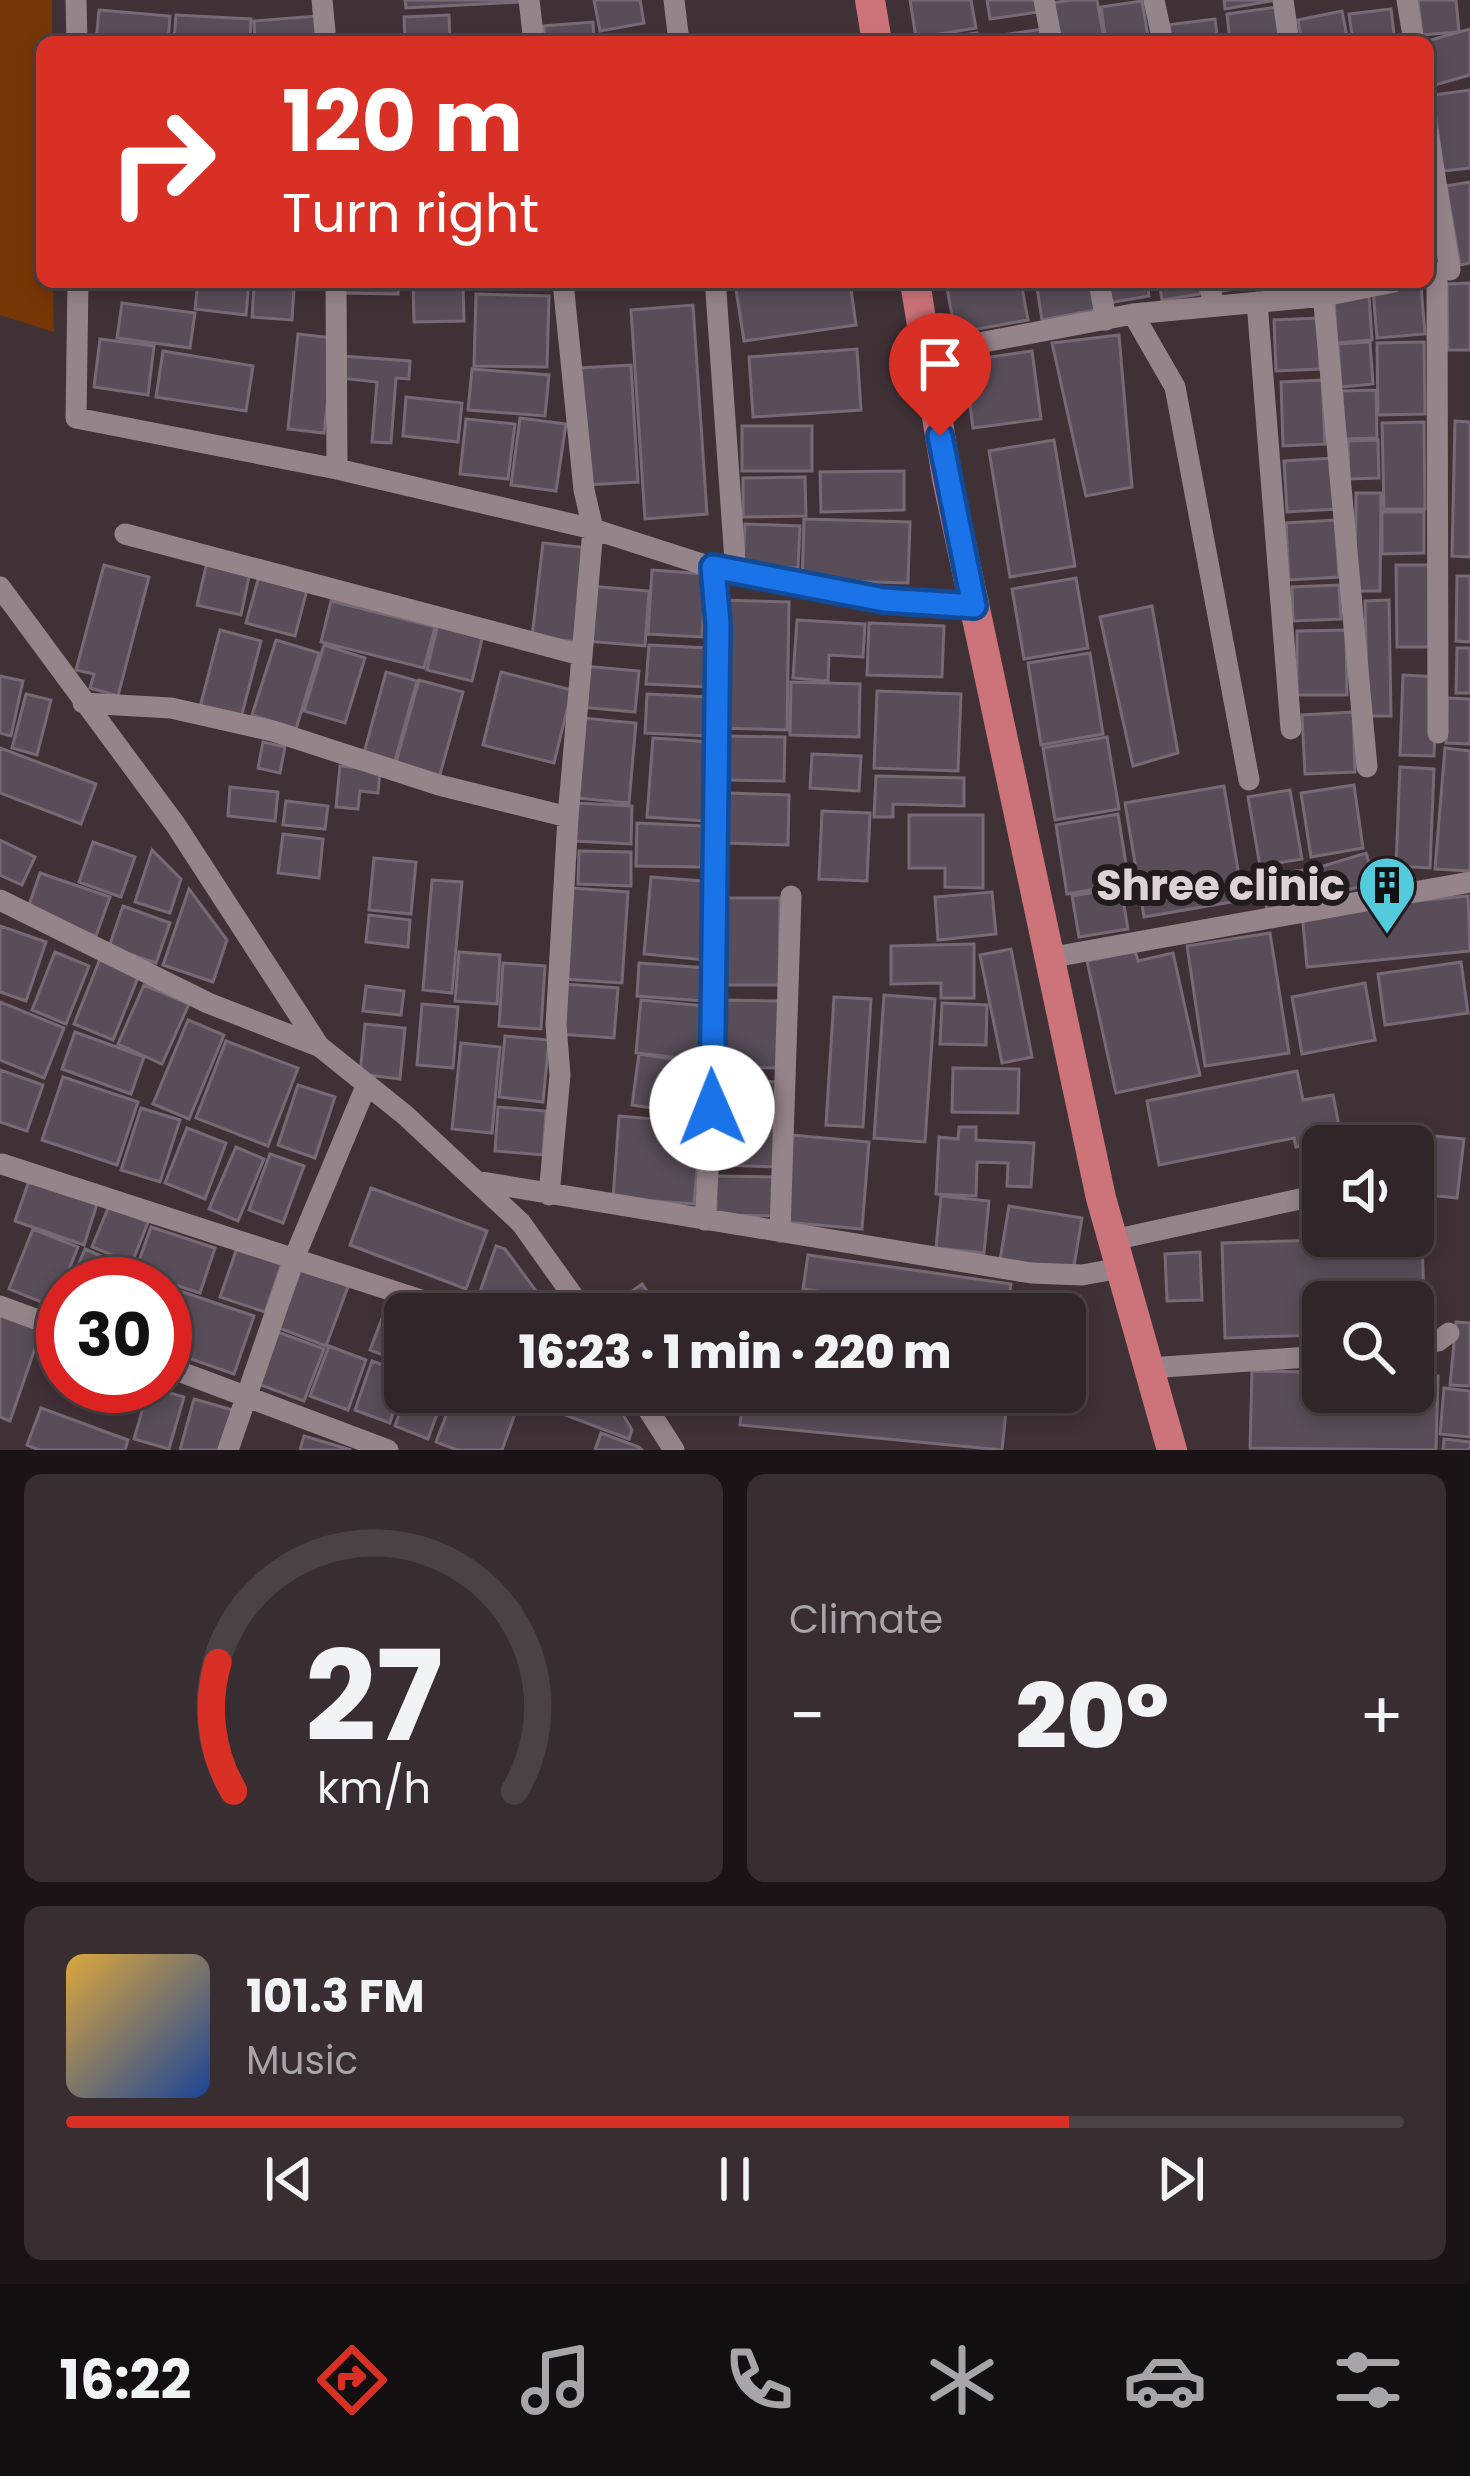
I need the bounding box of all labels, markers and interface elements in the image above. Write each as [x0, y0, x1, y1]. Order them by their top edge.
text: 120 m [282, 63, 523, 180]
icon: right [84, 84, 240, 240]
text: Turn right [282, 175, 539, 251]
pin [889, 313, 991, 436]
icon: arrive [907, 331, 973, 397]
building icon: Shree clinic [1356, 854, 1418, 936]
place label: Shree clinic [1096, 856, 1345, 915]
position arrow [649, 1045, 775, 1171]
map controls [1302, 1125, 1434, 1413]
button: sound [1302, 1125, 1434, 1257]
speed limit sign: 30 [36, 1257, 192, 1413]
button: search [1302, 1281, 1434, 1413]
text: 16:23 · 1 min · 220 m [519, 1321, 951, 1384]
text: Climate [789, 1592, 943, 1647]
text: 27 [304, 1609, 443, 1784]
text: 20° [1015, 1653, 1169, 1780]
text: − [789, 1670, 825, 1762]
text: + [1359, 1670, 1404, 1762]
text: km/h [316, 1758, 431, 1818]
text: 101.3 FM [246, 1965, 425, 2028]
text: Music [246, 2033, 358, 2088]
icon: previous [256, 2146, 322, 2212]
icon: pause [702, 2146, 768, 2212]
icon: next [1148, 2146, 1214, 2212]
icon: directions [310, 2338, 394, 2422]
icon: music [514, 2338, 598, 2422]
icon: phone [717, 2338, 801, 2422]
icon: climate [920, 2338, 1004, 2422]
icon: car [1123, 2338, 1207, 2422]
icon: filters [1326, 2338, 1410, 2422]
text: 16:22 [60, 2342, 191, 2418]

